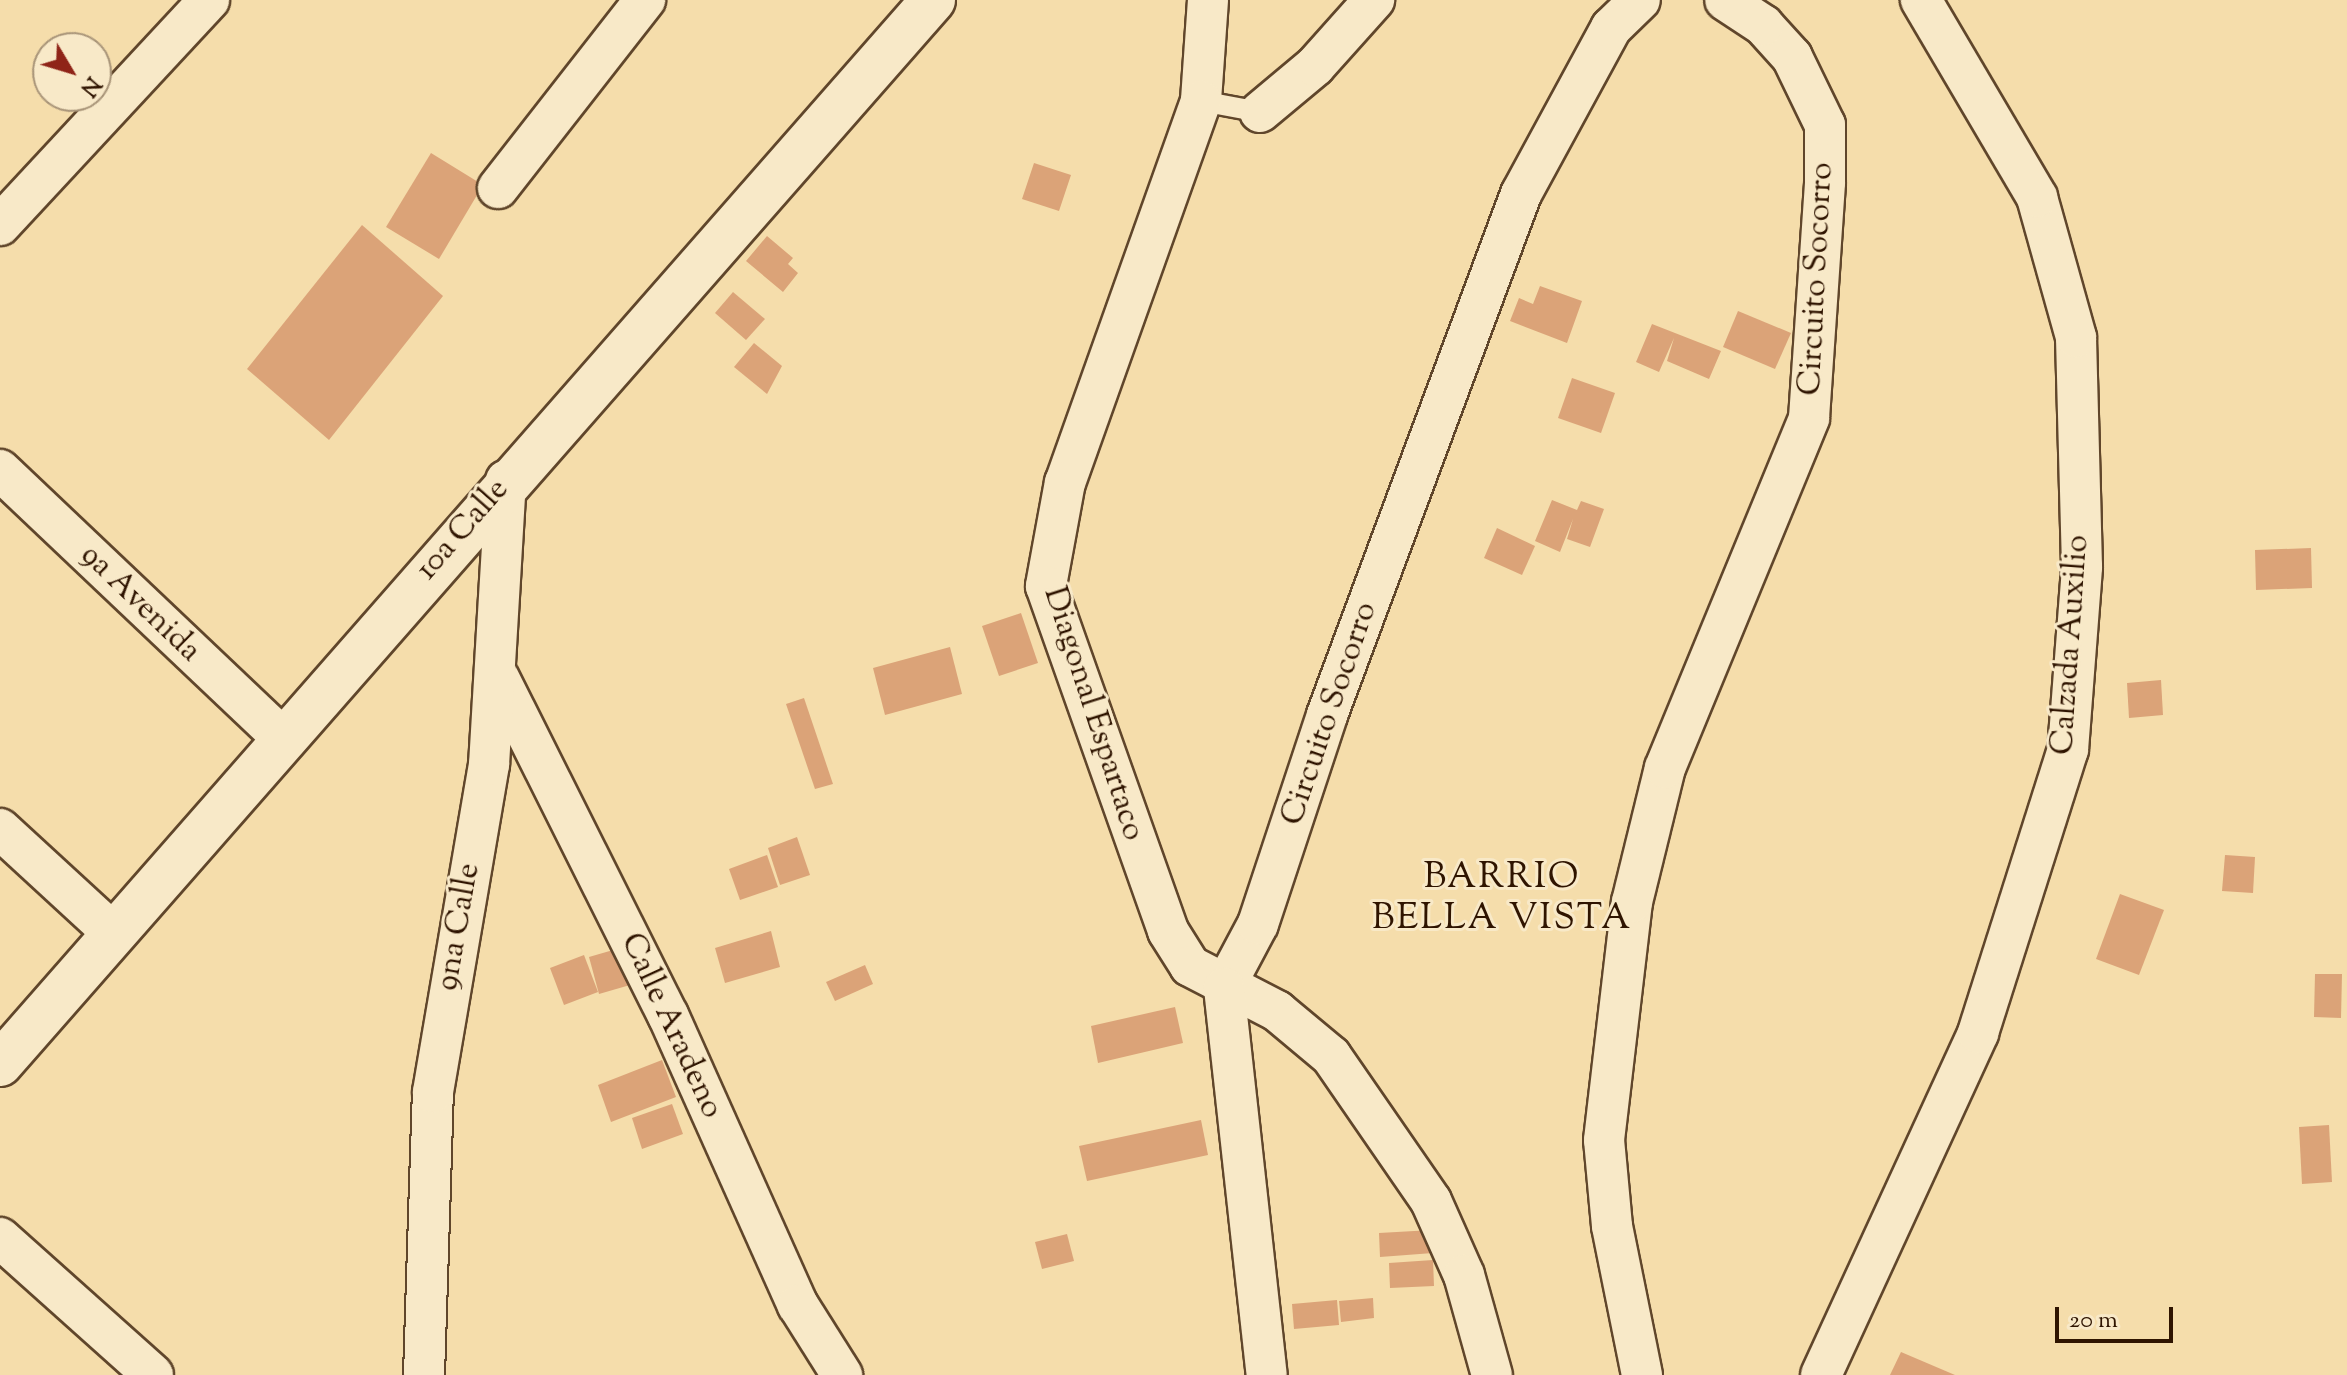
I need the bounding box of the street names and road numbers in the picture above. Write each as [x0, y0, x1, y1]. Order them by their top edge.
street label: Circuito Socorro [1792, 161, 1842, 397]
street label: 10a Calle [409, 472, 517, 588]
street label: Calzada Auxilio [2044, 534, 2098, 756]
street label: 9a Avenida [72, 537, 208, 671]
street label: Diagonal Espartaco [1034, 582, 1152, 846]
street label: Circuito Socorro [1274, 597, 1386, 831]
street label: 9na Calle [429, 860, 489, 994]
street label: Calle Aradeno [611, 927, 731, 1125]

